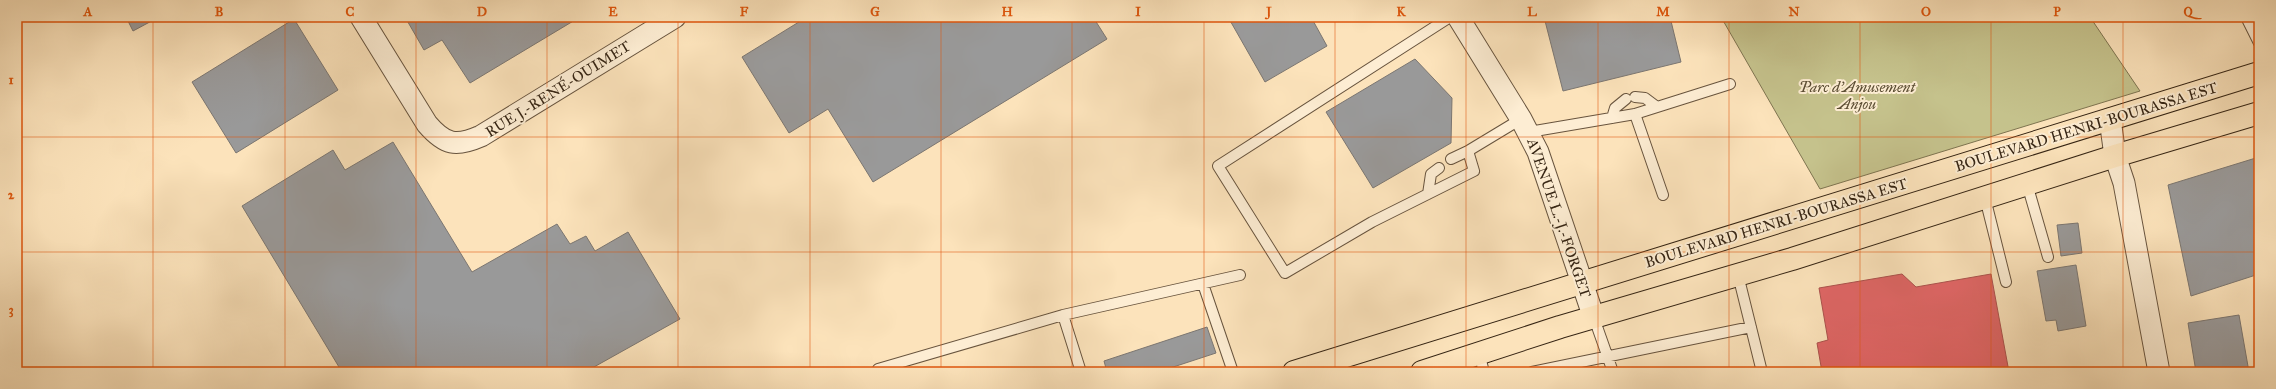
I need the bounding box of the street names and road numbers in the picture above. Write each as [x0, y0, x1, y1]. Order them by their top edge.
street label: RUE J.-RENÉ-OUIMET [482, 36, 634, 142]
street label: BOULEVARD HENRI-BOURASSA EST [1953, 78, 2219, 176]
street label: AVENUE L.-J.-FORGET [1522, 135, 1595, 300]
street label: BOULEVARD HENRI-BOURASSA EST [1643, 174, 1909, 272]

